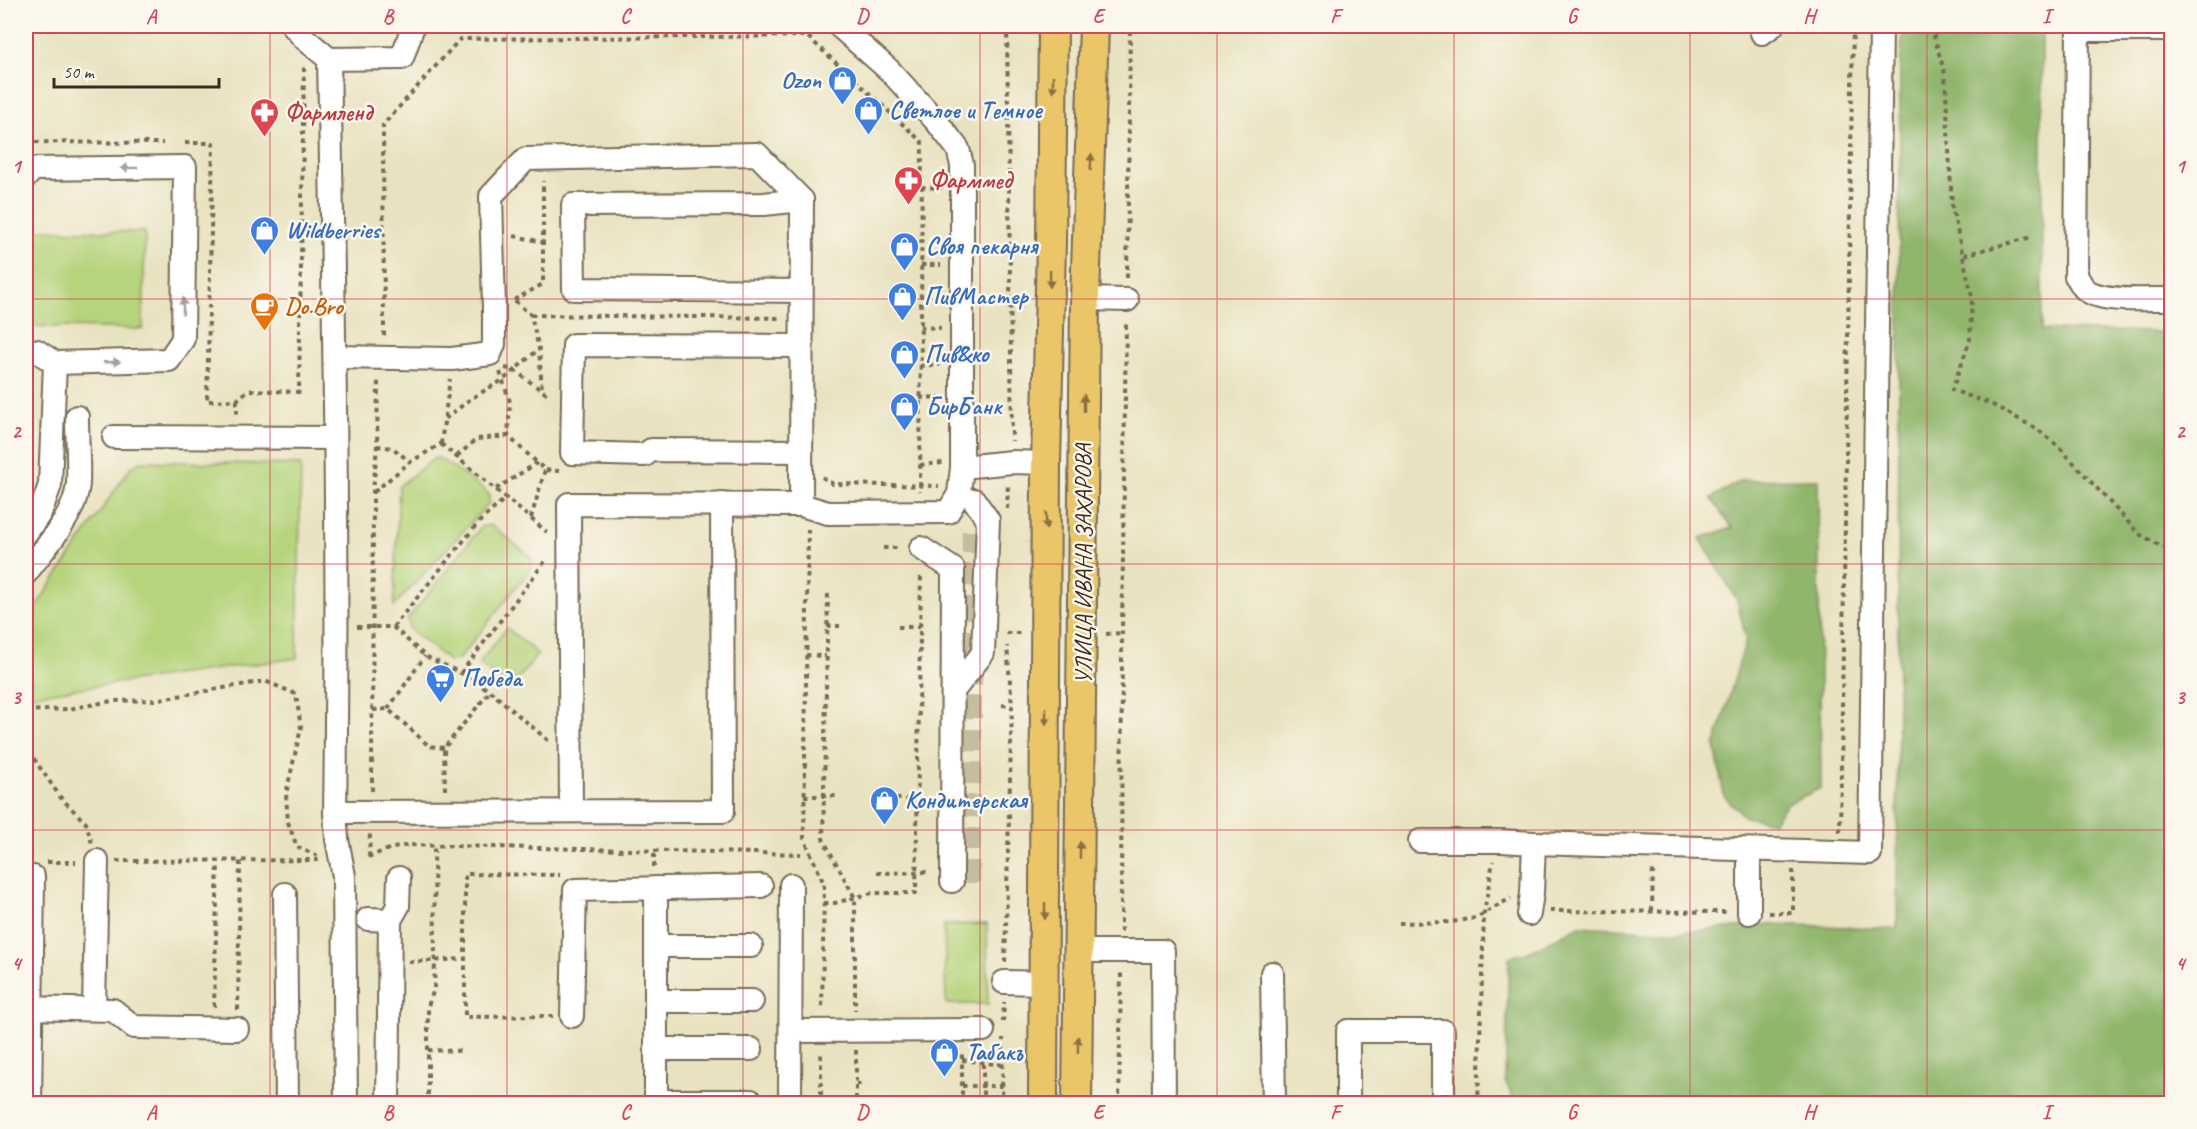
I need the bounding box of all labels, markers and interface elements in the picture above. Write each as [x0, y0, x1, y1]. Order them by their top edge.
text: A [146, 4, 158, 29]
text: B [383, 4, 395, 29]
text: C [620, 4, 632, 29]
text: D [856, 4, 870, 29]
text: E [1093, 4, 1107, 29]
text: F [1330, 4, 1344, 29]
text: G [1567, 4, 1580, 29]
text: H [1803, 4, 1818, 29]
text: I [2042, 4, 2055, 29]
scale bar [54, 51, 219, 89]
text: 50 m [63, 61, 96, 83]
shop icon: Ozon [826, 64, 858, 106]
place label: Ozon [781, 65, 822, 95]
one-way arrow [1048, 74, 1057, 93]
shop icon: Светлое и Темное [852, 94, 884, 136]
place label: Светлое и Темное [889, 95, 1043, 125]
pharmacy icon: Фармленд [248, 96, 280, 138]
place label: Фармленд [285, 97, 375, 127]
one-way arrow [1086, 153, 1096, 172]
text: 1 [12, 154, 23, 179]
text: 1 [2176, 154, 2187, 179]
one-way arrow [120, 163, 139, 173]
pharmacy icon: Фарммед [893, 164, 925, 206]
place label: Фарммед [930, 165, 1015, 195]
shop icon: Wildberries [249, 214, 281, 256]
place label: Wildberries [286, 215, 382, 245]
shop icon: Своя пекарня [889, 230, 921, 272]
place label: Своя пекарня [926, 231, 1039, 261]
one-way arrow [1046, 269, 1055, 288]
shop icon: ПивМастер [887, 280, 919, 322]
place label: ПивМастер [924, 281, 1029, 311]
cafe icon: Do.Bro [248, 290, 280, 332]
place label: Do.Bro [285, 291, 345, 321]
one-way arrow [178, 296, 188, 315]
shop icon: Пив&ко [888, 338, 920, 380]
place label: Пив&ко [925, 339, 991, 369]
one-way arrow [102, 357, 121, 366]
shop icon: БирБанк [889, 390, 921, 432]
place label: БирБанк [926, 391, 1004, 421]
one-way arrow [1079, 394, 1089, 413]
text: 2 [12, 419, 23, 444]
text: 2 [2176, 419, 2187, 444]
street label: УЛИЦА ИВАНА ЗАХАРОВА [1068, 443, 1098, 684]
one-way arrow [1041, 512, 1051, 531]
supermarket icon: Победа [425, 662, 457, 704]
place label: Победа [462, 663, 524, 693]
text: 3 [12, 685, 23, 710]
text: 3 [2176, 685, 2187, 710]
one-way arrow [1041, 707, 1051, 726]
shop icon: Кондитерская [868, 784, 900, 826]
place label: Кондитерская [905, 785, 1028, 815]
one-way arrow [1075, 841, 1085, 860]
one-way arrow [1040, 902, 1050, 921]
text: 4 [12, 951, 24, 976]
text: 4 [2176, 951, 2188, 976]
shop icon: Табакъ [929, 1036, 961, 1078]
one-way arrow [1073, 1036, 1083, 1055]
place label: Табакъ [966, 1037, 1025, 1067]
text: A [146, 1100, 158, 1125]
text: B [383, 1100, 395, 1125]
text: C [620, 1100, 632, 1125]
text: D [856, 1100, 870, 1125]
text: E [1093, 1100, 1107, 1125]
text: F [1330, 1100, 1344, 1125]
text: G [1567, 1100, 1580, 1125]
text: H [1803, 1100, 1818, 1125]
text: I [2042, 1100, 2055, 1125]

